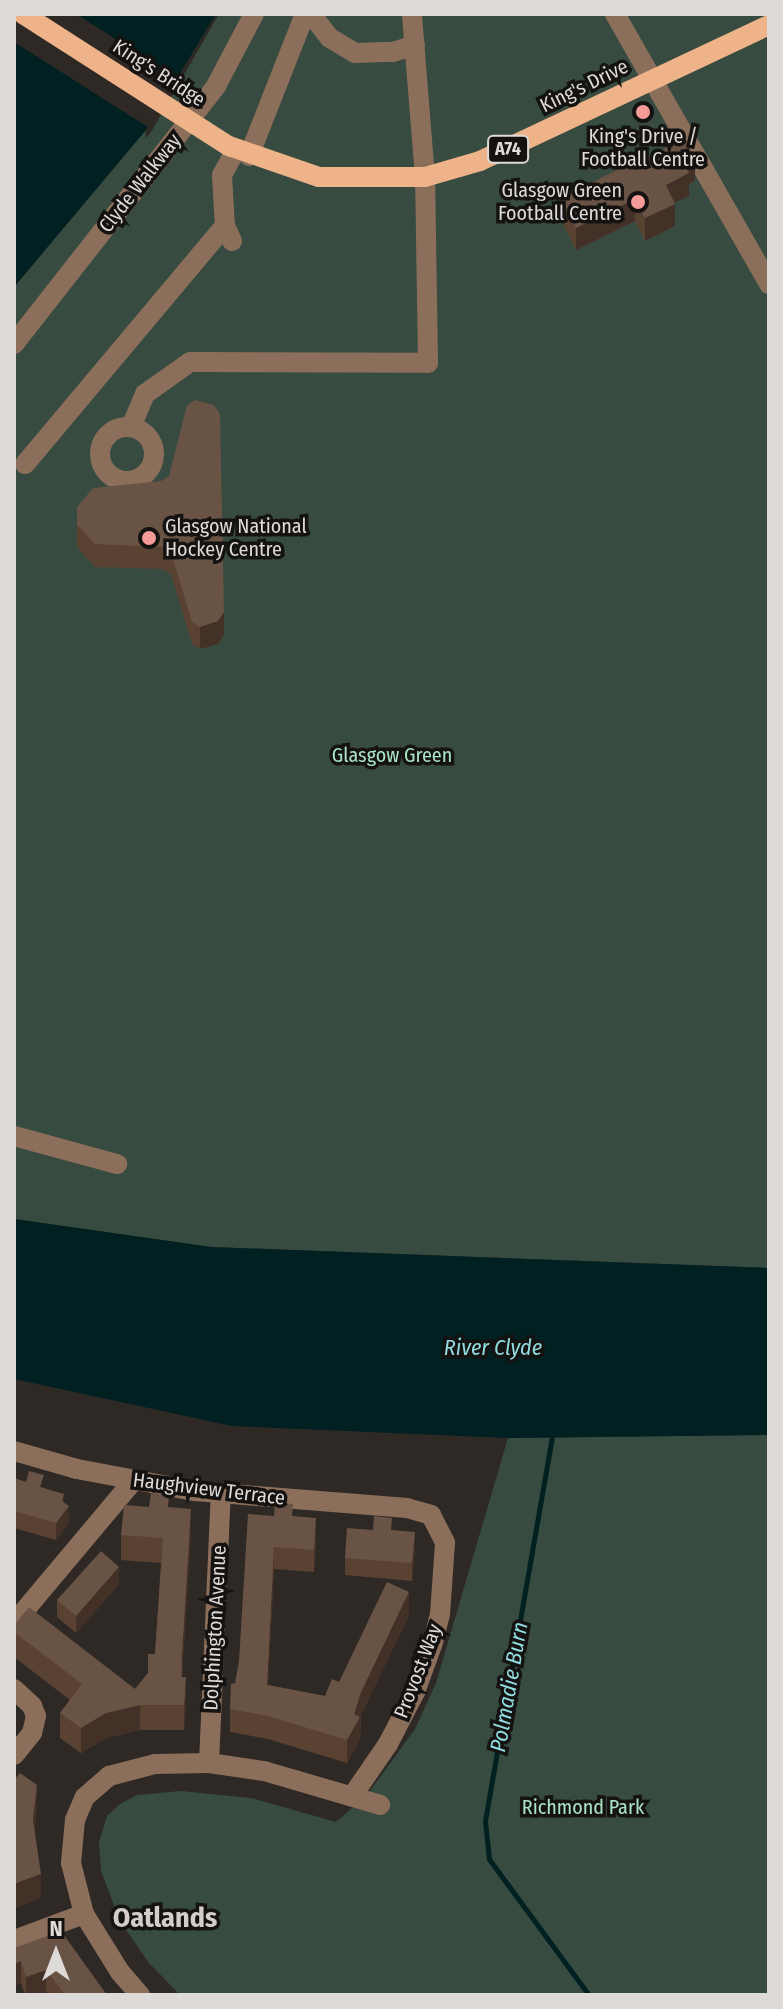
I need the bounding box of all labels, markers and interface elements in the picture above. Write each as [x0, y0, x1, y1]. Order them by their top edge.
street label: King's Bridge [108, 34, 210, 112]
street label: King's Drive [536, 54, 632, 118]
marker: King's Drive / Football Centre [634, 103, 652, 121]
place label: King's Drive / Football Centre [581, 124, 705, 171]
street label: Clyde Walkway [94, 129, 186, 237]
road number: A74 [486, 135, 530, 163]
place label: Glasgow Green Football Centre [498, 178, 622, 225]
marker: Glasgow Green Football Centre [629, 193, 647, 211]
place label: Glasgow National Hockey Centre [165, 514, 307, 561]
marker: Glasgow National Hockey Centre [140, 529, 158, 547]
park label: Glasgow Green [332, 743, 452, 767]
water label: River Clyde [444, 1335, 542, 1361]
street label: Haughview Terrace [132, 1468, 286, 1510]
street label: Dolphington Avenue [199, 1545, 231, 1711]
water label: Polmadie Burn [485, 1620, 533, 1754]
street label: Provost Way [389, 1621, 447, 1721]
park label: Richmond Park [522, 1795, 644, 1819]
district label: Oatlands [113, 1901, 217, 1935]
north arrow [16, 1913, 96, 1993]
text: N [49, 1915, 63, 1942]

